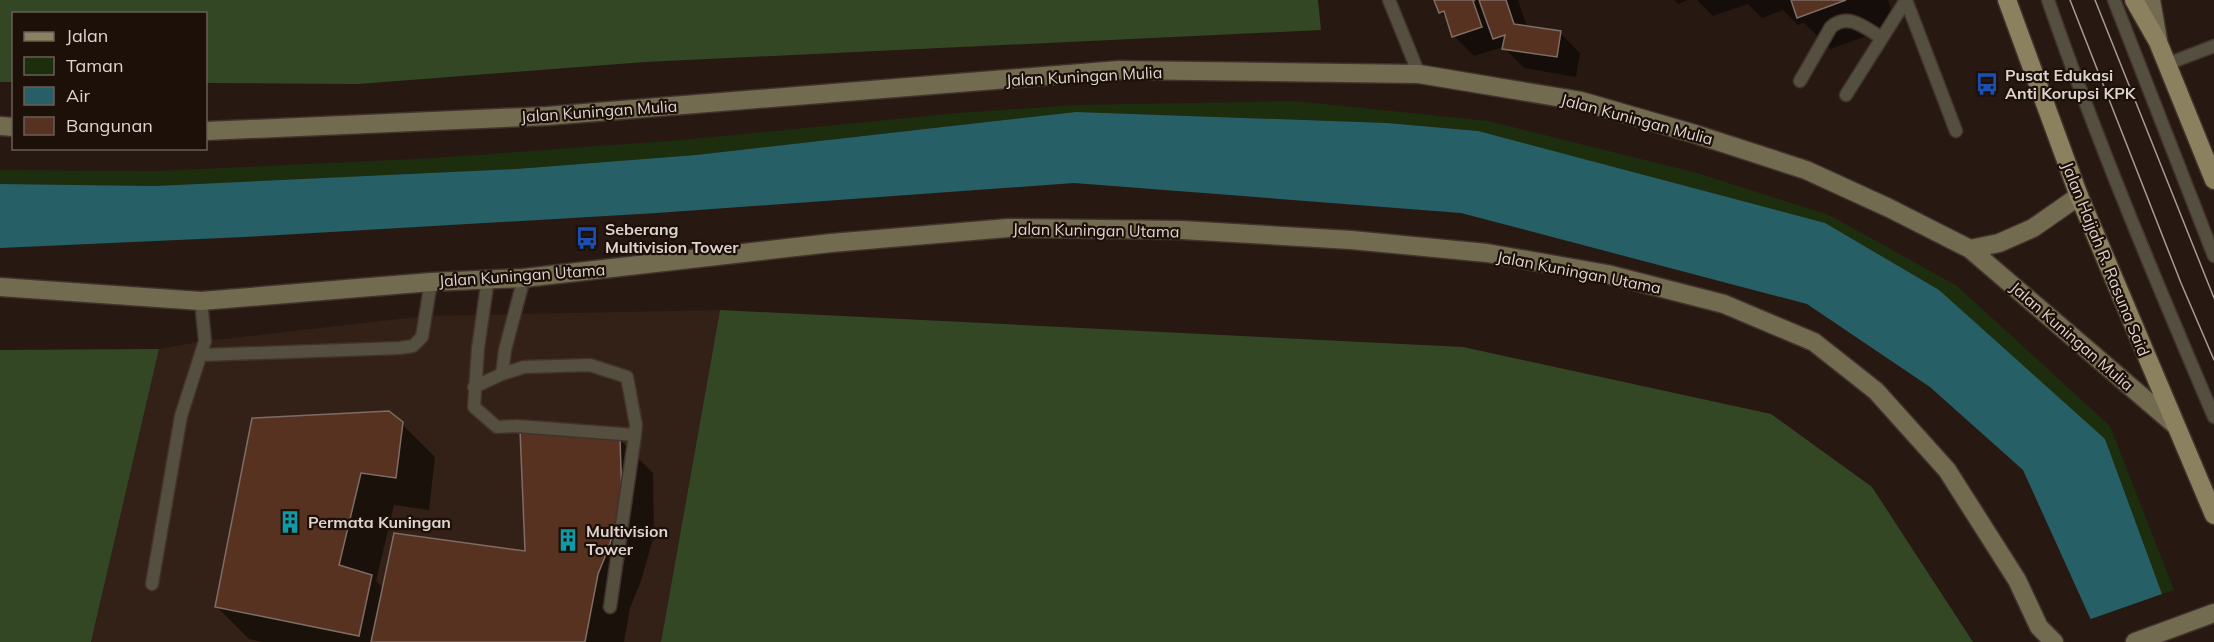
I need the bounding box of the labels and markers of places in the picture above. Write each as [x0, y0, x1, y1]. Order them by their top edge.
place label: Pusat Edukasi Anti Korupsi KPK [2005, 65, 2137, 103]
bus stop icon: Pusat Edukasi Anti Korupsi KPK [1974, 71, 2000, 97]
place label: Seberang Multivision Tower [605, 219, 739, 257]
bus stop icon: Seberang Multivision Tower [574, 225, 600, 251]
building icon: Permata Kuningan [277, 509, 303, 535]
place label: Permata Kuningan [308, 512, 451, 532]
place label: Multivision Tower [586, 521, 668, 559]
building icon: Multivision Tower [555, 527, 581, 553]

